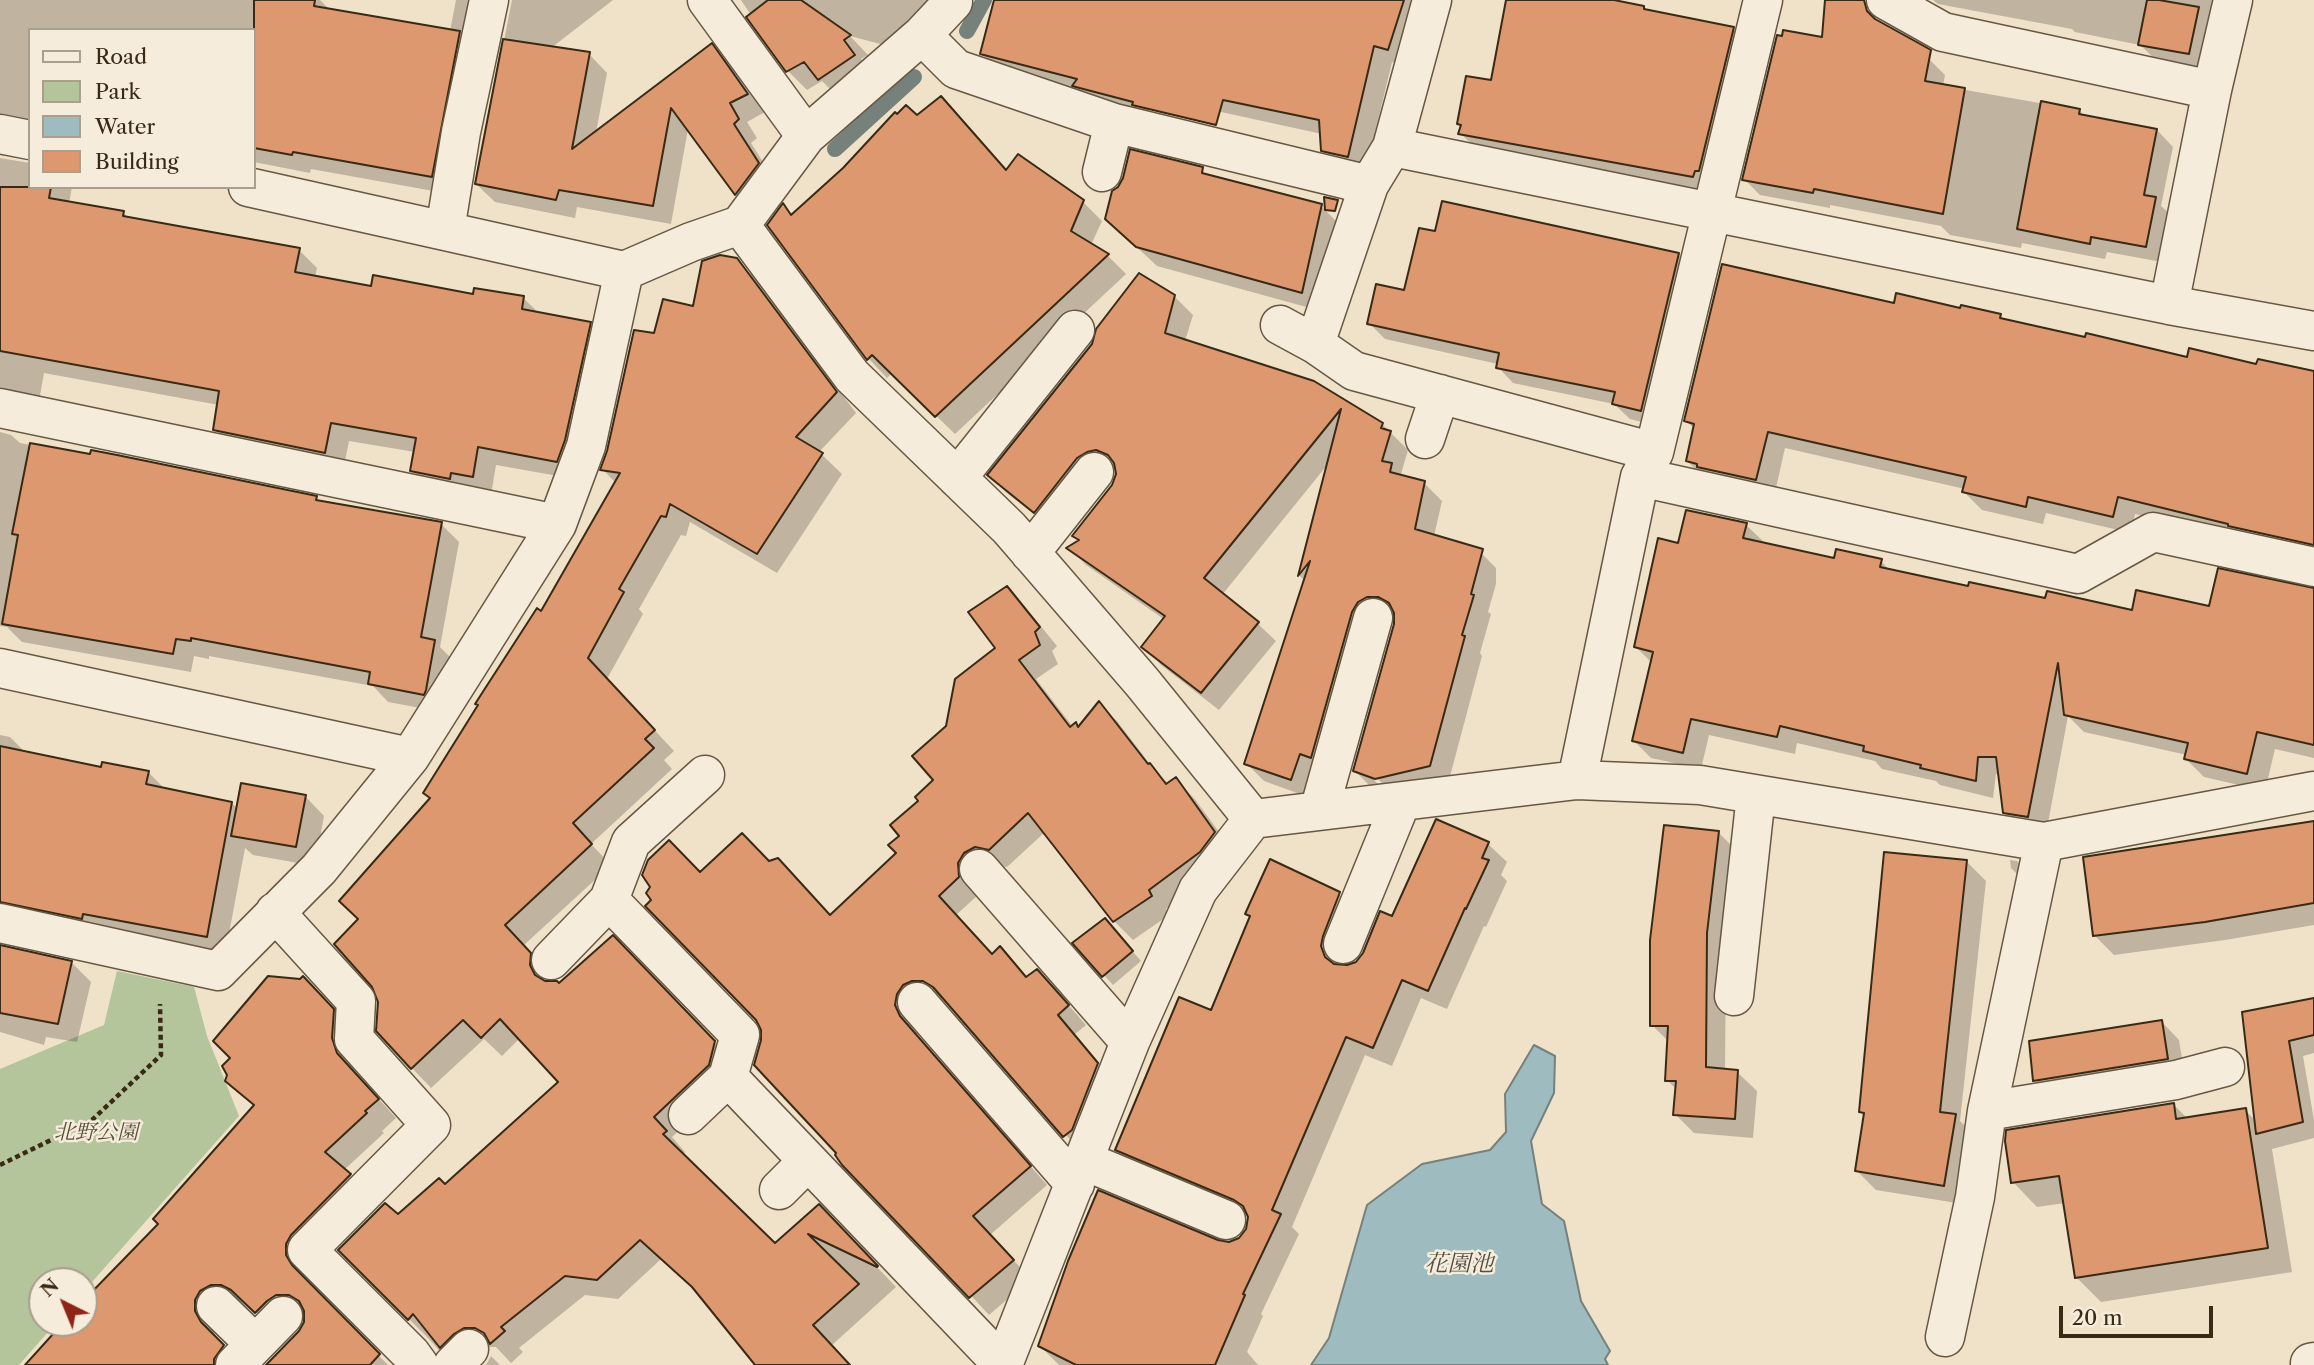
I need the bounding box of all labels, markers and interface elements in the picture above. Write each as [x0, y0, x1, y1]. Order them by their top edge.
legend [28, 28, 256, 189]
text: Road [95, 44, 147, 69]
text: Park [95, 79, 141, 104]
text: Water [95, 114, 155, 139]
text: Building [95, 149, 179, 174]
park label: 北野公園 [54, 1120, 138, 1146]
water label: 花園池 [1425, 1250, 1493, 1278]
north arrow [28, 1267, 98, 1337]
text: N [36, 1274, 64, 1302]
scale bar [2062, 1292, 2216, 1336]
text: 20 m [2072, 1305, 2123, 1330]

